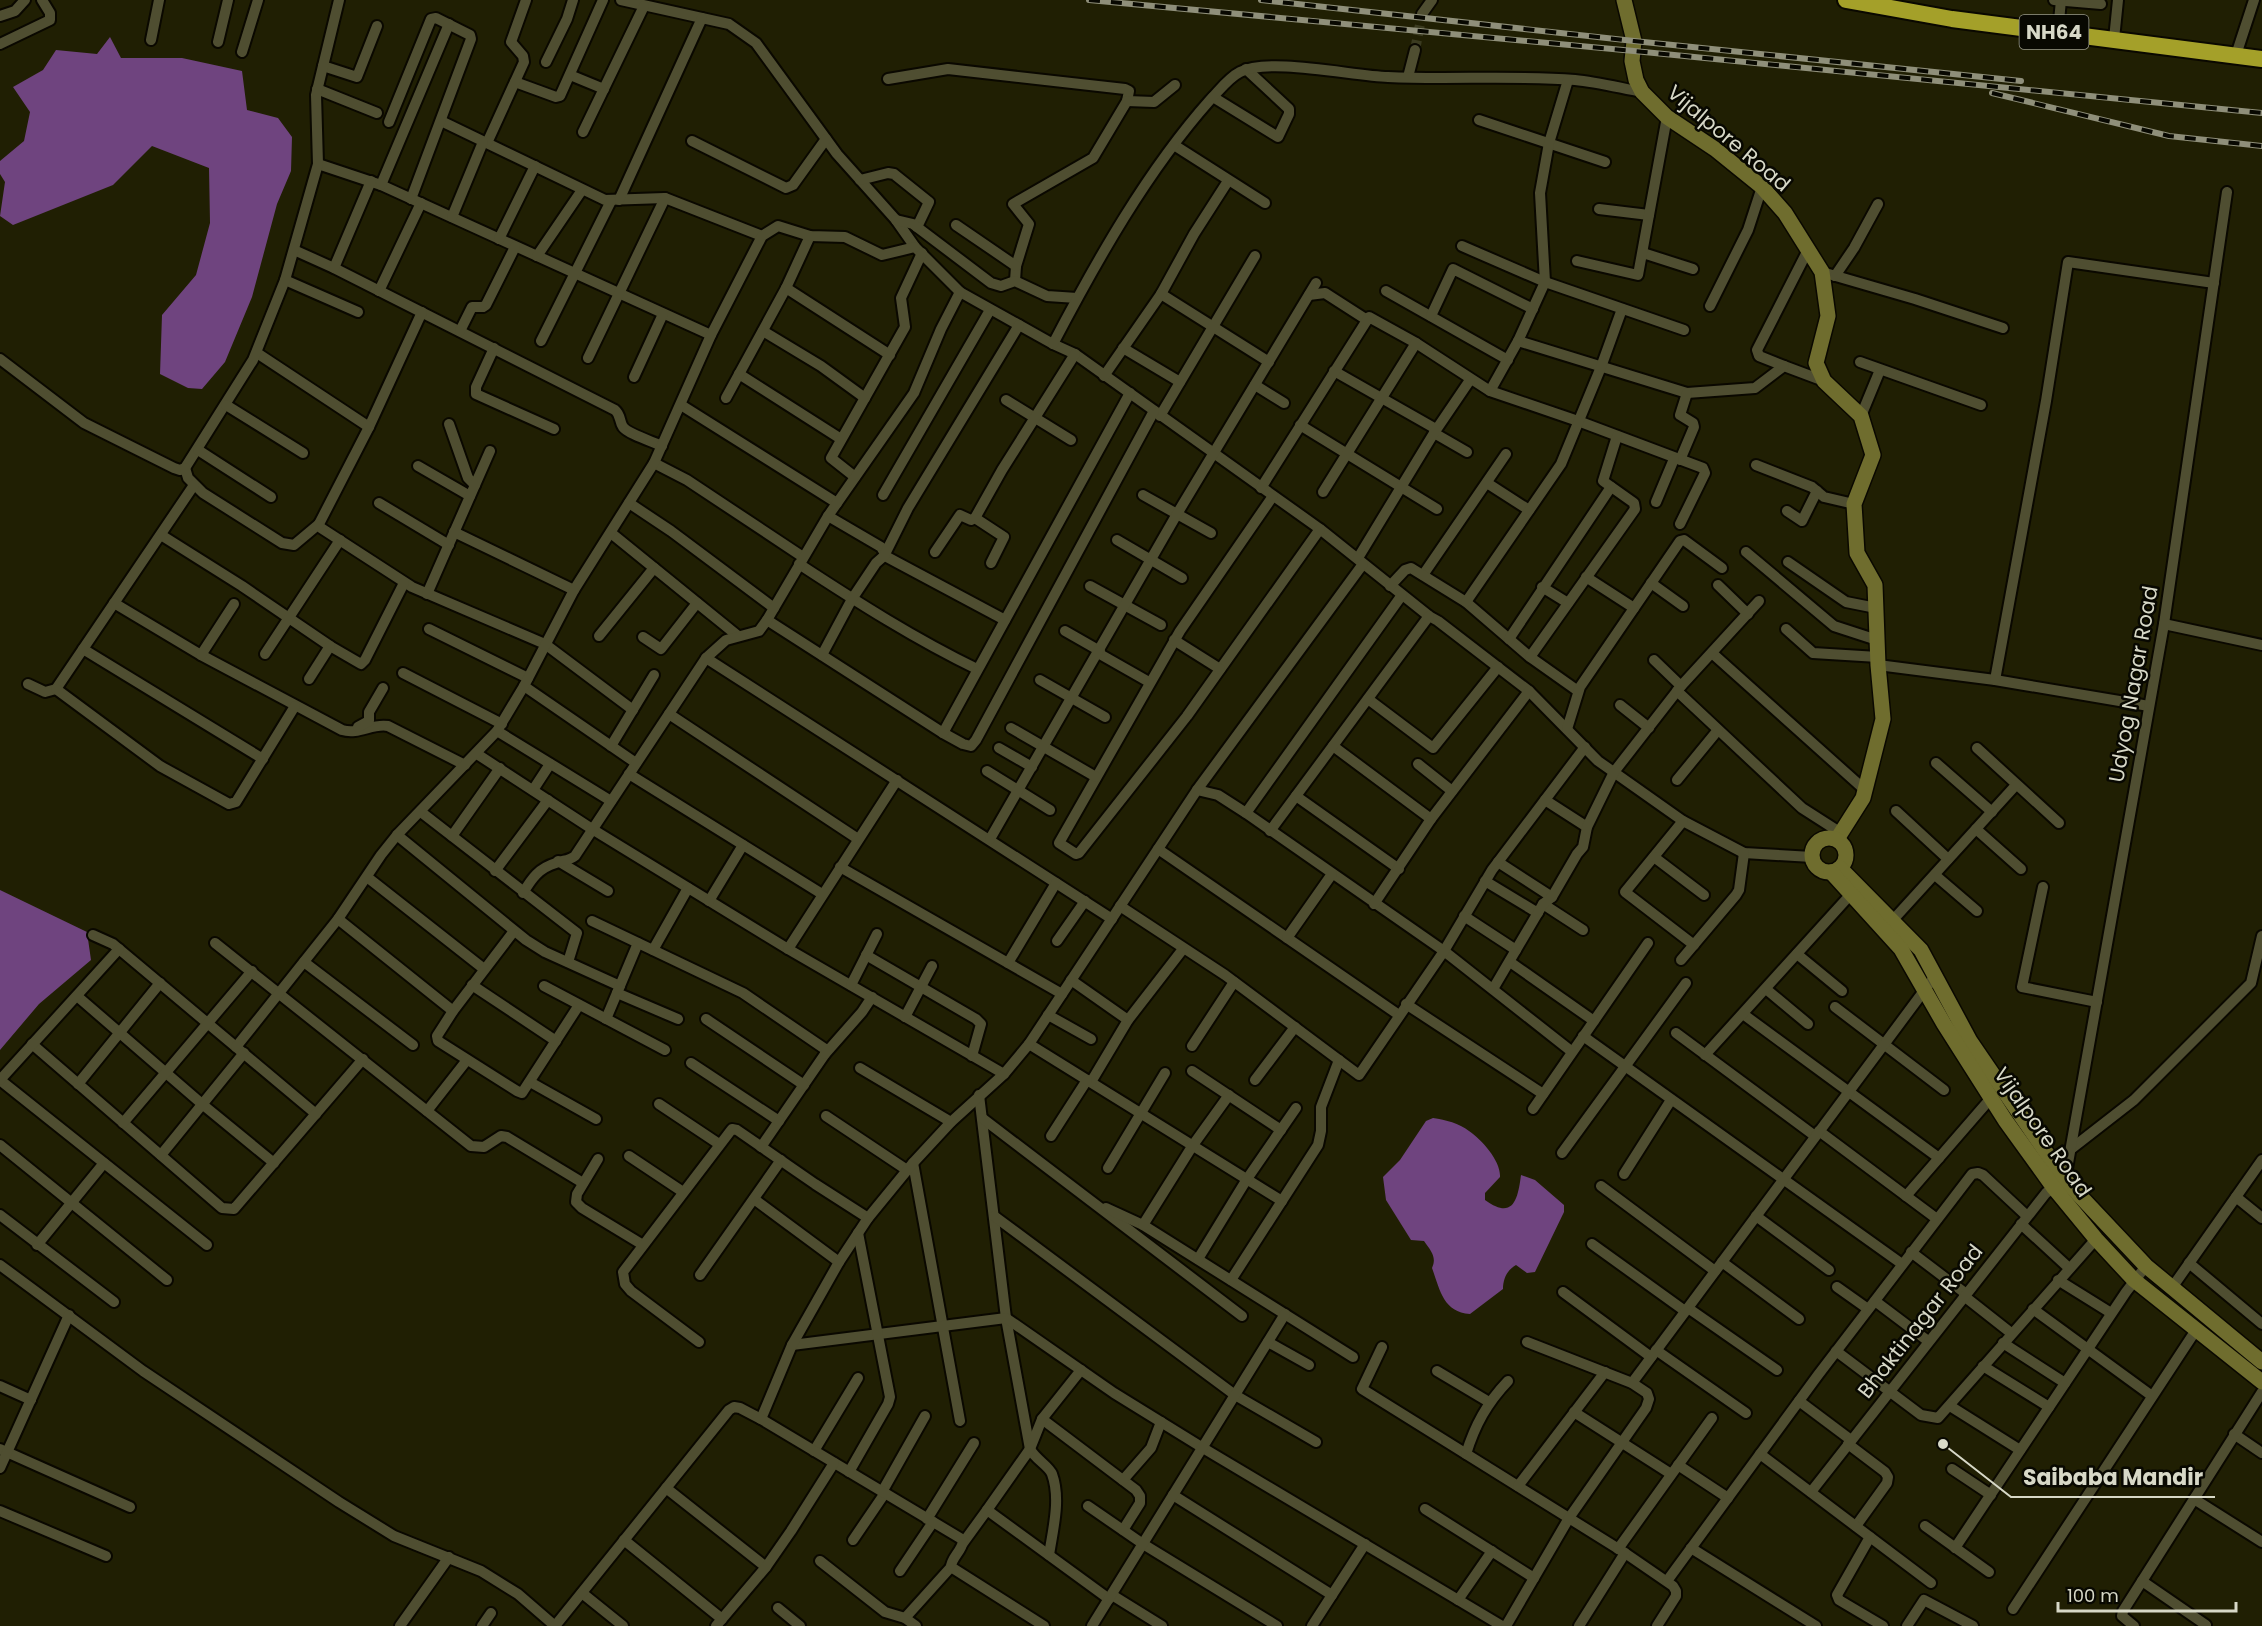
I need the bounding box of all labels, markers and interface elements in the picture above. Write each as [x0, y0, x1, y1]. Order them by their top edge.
road number: NH64 [2020, 15, 2088, 49]
street label: Vijalpore Road [1661, 78, 1797, 198]
street label: Udyog Nagar Road [2101, 584, 2165, 784]
street label: Vijalpore Road [1987, 1061, 2099, 1203]
street label: Bhaktinagar Road [1851, 1238, 1989, 1404]
callout: Saibaba Mandir [2011, 1457, 2215, 1497]
text: Saibaba Mandir [2023, 1462, 2203, 1493]
scale bar [2058, 1575, 2236, 1613]
text: 100 m [2067, 1583, 2119, 1608]

